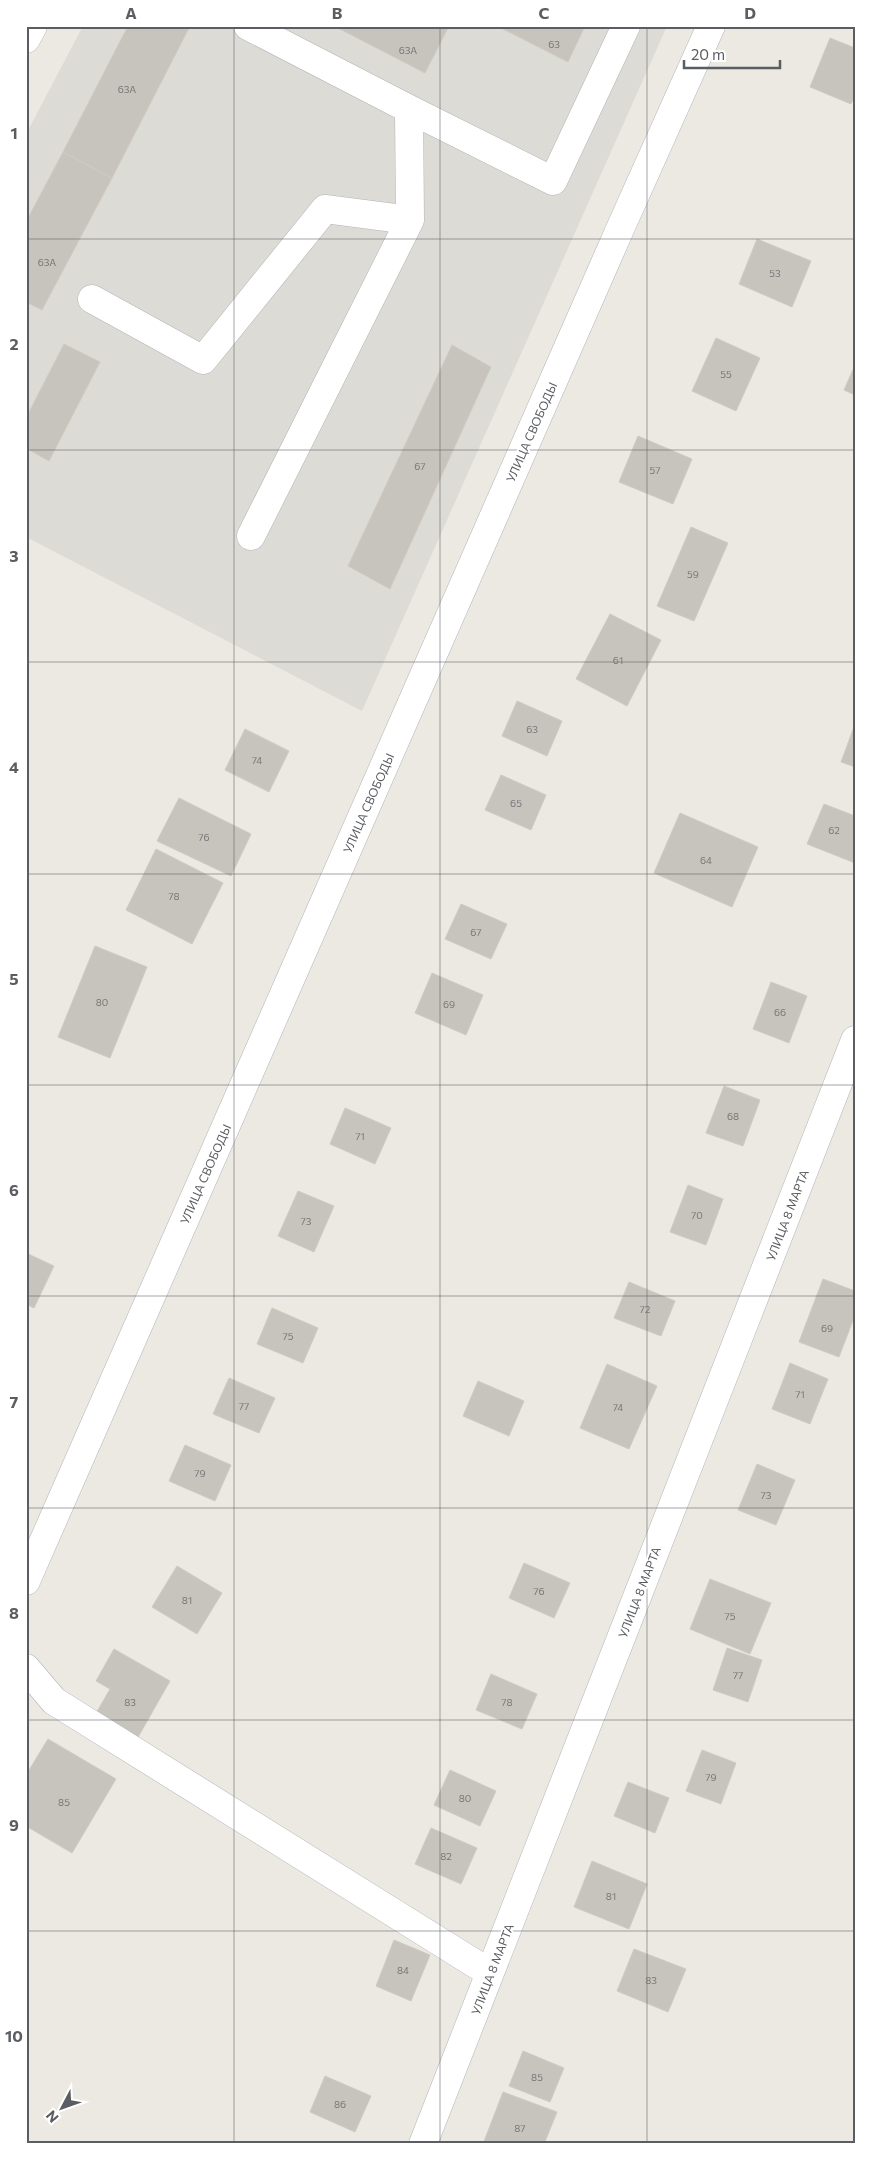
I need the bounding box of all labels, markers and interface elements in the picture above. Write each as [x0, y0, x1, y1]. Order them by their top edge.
text: A [125, 3, 137, 22]
text: B [332, 3, 343, 22]
text: C [539, 3, 550, 22]
text: D [744, 3, 756, 22]
house number: 63 [548, 38, 560, 50]
scale bar [684, 38, 780, 70]
house number: 63А [399, 44, 417, 56]
text: 20 m [691, 45, 725, 63]
house number: 63А [118, 83, 136, 95]
text: 1 [10, 123, 18, 142]
house number: 63А [38, 256, 56, 268]
house number: 53 [769, 267, 781, 279]
text: 2 [9, 334, 19, 353]
house number: 55 [720, 368, 732, 380]
street label: УЛИЦА СВОБОДЫ [503, 380, 559, 484]
house number: 67 [414, 460, 426, 472]
house number: 57 [649, 464, 661, 476]
text: 3 [9, 546, 19, 565]
house number: 59 [687, 568, 699, 580]
house number: 61 [613, 654, 623, 666]
house number: 63 [526, 723, 538, 735]
street label: УЛИЦА СВОБОДЫ [340, 751, 396, 855]
house number: 74 [252, 754, 262, 766]
text: 4 [9, 757, 19, 776]
house number: 65 [510, 797, 522, 809]
house number: 62 [828, 824, 840, 836]
house number: 76 [198, 831, 210, 843]
house number: 64 [700, 854, 712, 866]
house number: 78 [168, 890, 180, 902]
house number: 67 [470, 926, 482, 938]
text: 5 [9, 969, 19, 988]
house number: 80 [96, 996, 108, 1008]
house number: 69 [443, 998, 455, 1010]
house number: 66 [774, 1006, 786, 1018]
house number: 68 [727, 1110, 739, 1122]
street label: УЛИЦА СВОБОДЫ [177, 1122, 233, 1226]
house number: 71 [355, 1130, 365, 1142]
street label: УЛИЦА 8 МАРТА [763, 1167, 811, 1263]
text: 6 [9, 1180, 19, 1199]
house number: 70 [691, 1209, 703, 1221]
house number: 73 [301, 1215, 312, 1227]
house number: 72 [640, 1303, 651, 1315]
house number: 69 [821, 1322, 833, 1334]
house number: 75 [283, 1330, 294, 1342]
house number: 71 [795, 1388, 805, 1400]
text: 7 [10, 1392, 19, 1411]
house number: 77 [239, 1400, 249, 1412]
house number: 74 [613, 1401, 623, 1413]
house number: 79 [194, 1467, 206, 1479]
house number: 73 [761, 1489, 772, 1501]
street label: УЛИЦА 8 МАРТА [615, 1544, 663, 1640]
house number: 76 [533, 1585, 545, 1597]
house number: 81 [182, 1594, 192, 1606]
text: 8 [9, 1603, 19, 1622]
house number: 75 [725, 1610, 736, 1622]
house number: 77 [733, 1669, 743, 1681]
house number: 83 [124, 1696, 136, 1708]
house number: 78 [501, 1696, 513, 1708]
house number: 79 [705, 1771, 717, 1783]
house number: 80 [459, 1792, 471, 1804]
house number: 85 [58, 1796, 70, 1808]
text: 9 [9, 1815, 19, 1834]
house number: 82 [440, 1850, 452, 1862]
house number: 81 [606, 1890, 616, 1902]
street label: УЛИЦА 8 МАРТА [468, 1921, 516, 2017]
house number: 84 [397, 1964, 409, 1976]
house number: 83 [645, 1974, 657, 1986]
text: 10 [5, 2026, 23, 2045]
house number: 85 [531, 2071, 543, 2083]
north arrow [38, 2082, 88, 2132]
house number: 86 [334, 2098, 346, 2110]
text: N [42, 2107, 62, 2126]
house number: 87 [514, 2122, 526, 2134]

